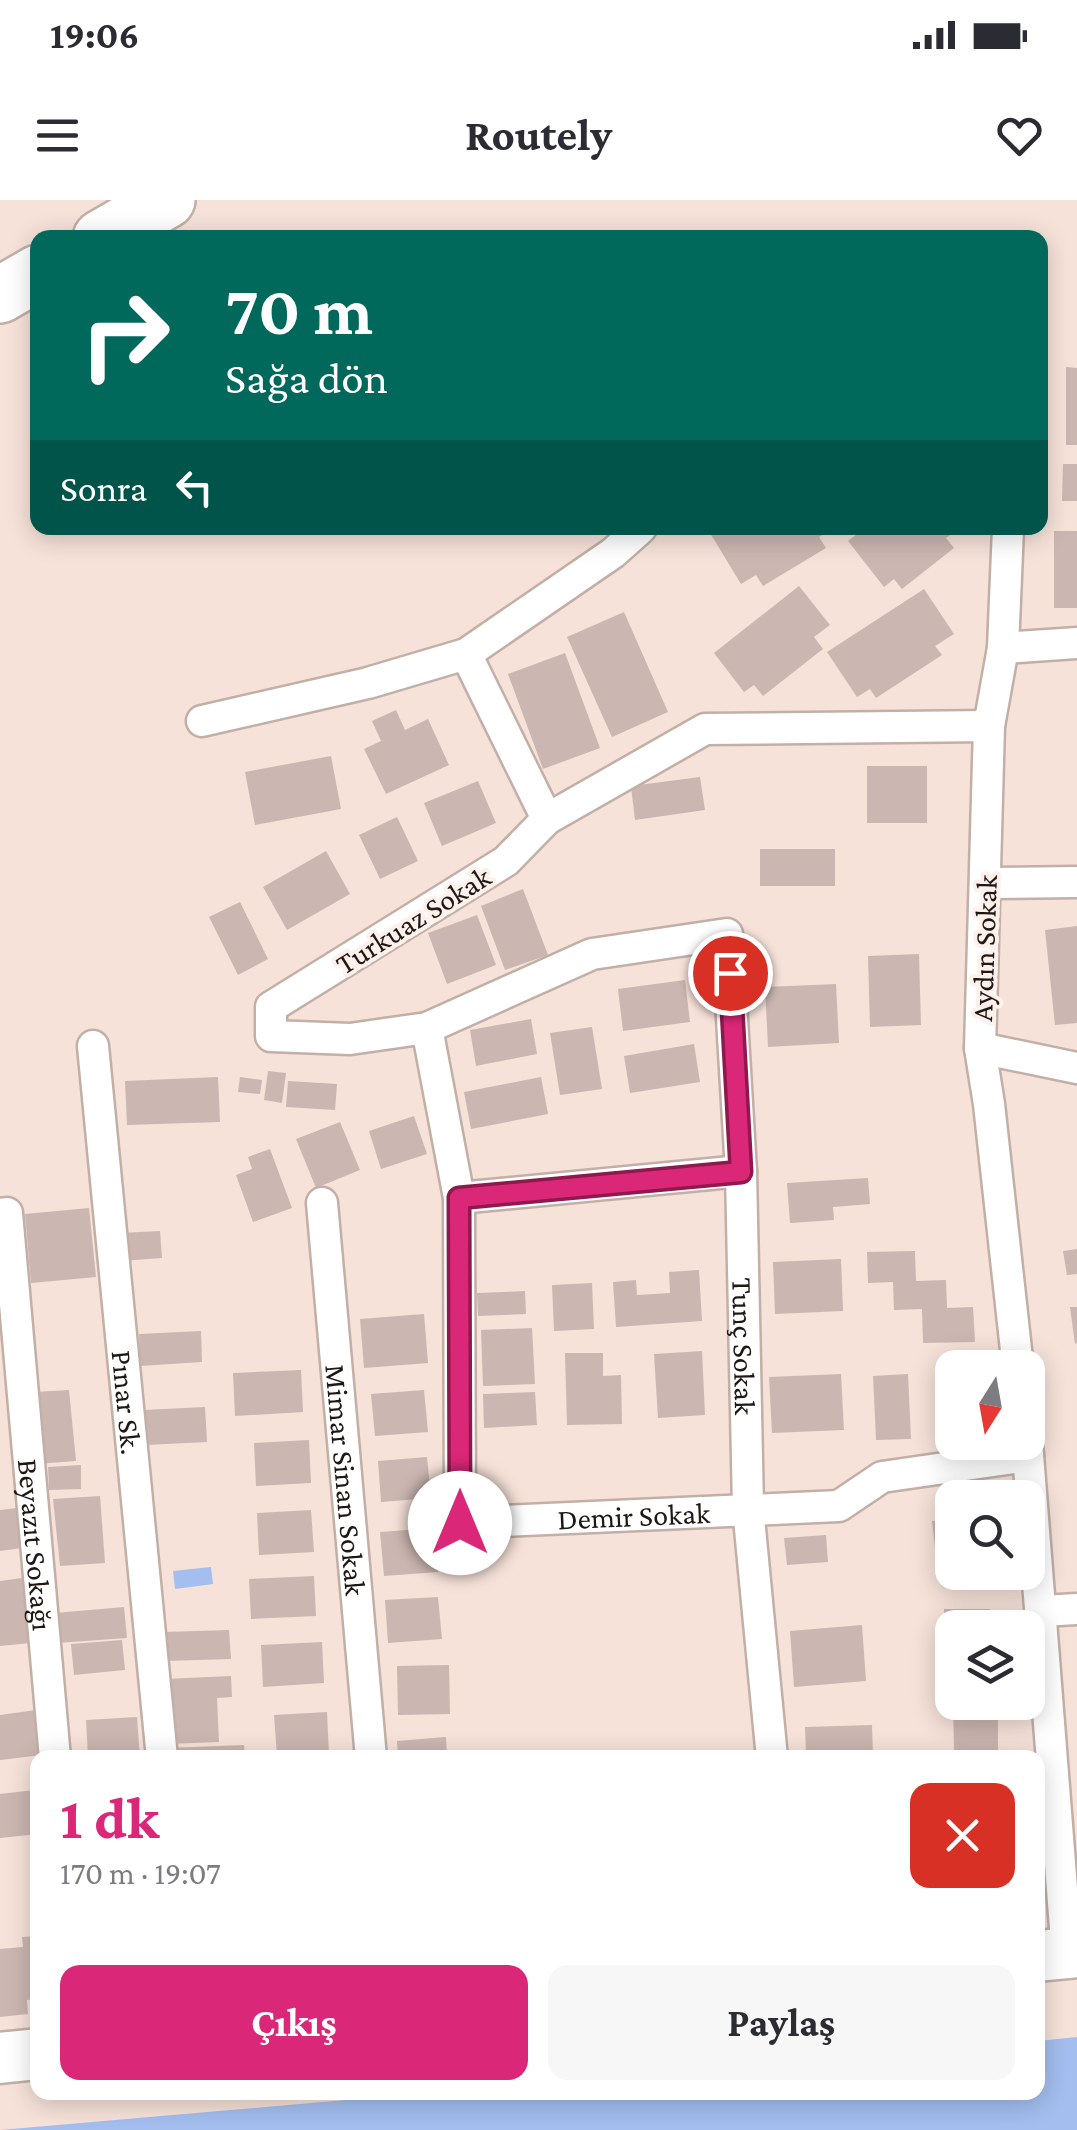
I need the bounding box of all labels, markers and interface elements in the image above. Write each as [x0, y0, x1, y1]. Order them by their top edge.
text: 19:06 [50, 14, 139, 56]
icon: menu [30, 108, 85, 163]
icon: heart [992, 108, 1047, 163]
text: Routely [465, 110, 612, 160]
icon: right [60, 270, 190, 400]
text: 70 m [225, 271, 373, 349]
text: Sağa dön [225, 353, 388, 403]
icon: left [167, 460, 222, 515]
text: Sonra [60, 467, 147, 509]
street label: Turkuaz Sokak [330, 859, 497, 981]
street label: Aydın Sokak [965, 873, 1004, 1022]
pin [688, 931, 773, 1016]
icon: arrive [703, 946, 758, 1001]
street label: Tunç Sokak [727, 1277, 763, 1416]
street label: Pınar Sk. [106, 1349, 149, 1456]
north arrow [935, 1350, 1045, 1460]
map controls [935, 1350, 1045, 1720]
street label: Mimar Sinan Sokak [320, 1363, 373, 1598]
street label: Beyazıt Sokağı [12, 1457, 60, 1632]
position arrow [408, 1471, 512, 1575]
button: search [935, 1480, 1045, 1590]
street label: Demir Sokak [557, 1495, 712, 1535]
button: layers [935, 1610, 1045, 1720]
button: close [910, 1783, 1015, 1888]
text: 1 dk [60, 1784, 159, 1851]
text: 170 m · 19:07 [60, 1855, 221, 1891]
button: Çıkış [60, 1965, 528, 2080]
button: Paylaş [548, 1965, 1015, 2080]

